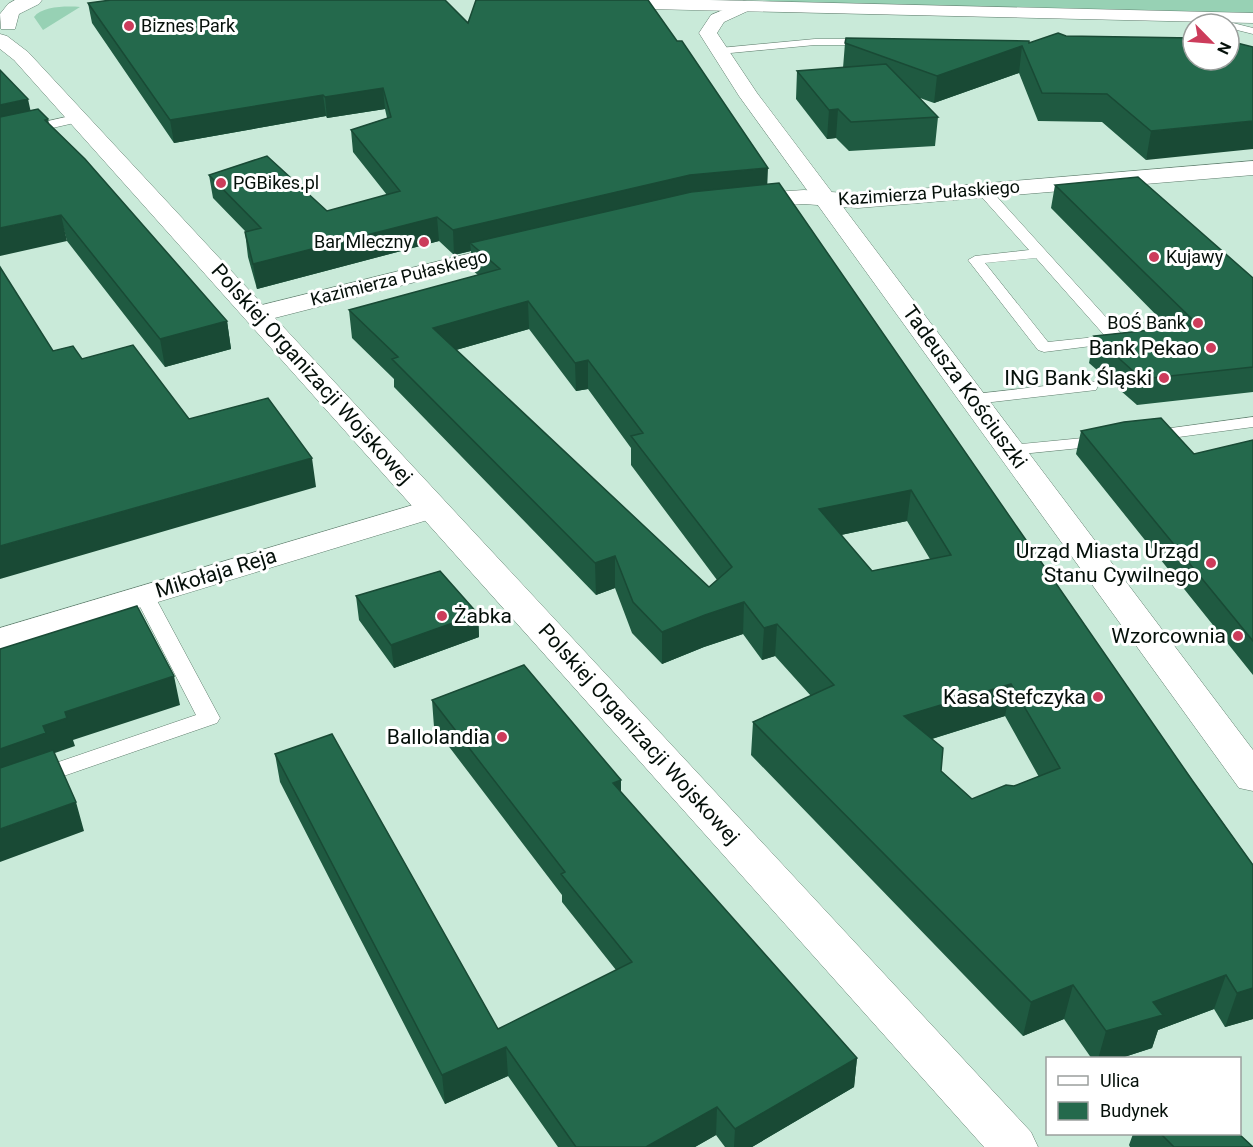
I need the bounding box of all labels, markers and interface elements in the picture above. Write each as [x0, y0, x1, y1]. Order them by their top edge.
north arrow [1181, 12, 1241, 72]
place label: Biznes Park [141, 15, 236, 36]
marker: Biznes Park [122, 19, 136, 33]
text: N [1213, 39, 1235, 57]
place label: PGBikes.pl [233, 172, 319, 193]
marker: PGBikes.pl [214, 176, 228, 190]
street label: Kazimierza Pułaskiego [837, 176, 1020, 209]
place label: Bar Mleczny [314, 231, 412, 252]
marker: Bar Mleczny [417, 235, 431, 249]
street label: Kazimierza Pułaskiego [308, 245, 490, 310]
place label: Kujawy [1166, 246, 1224, 267]
marker: Kujawy [1147, 250, 1161, 264]
street label: Polskiej Organizacji Wojskowej [207, 259, 417, 489]
street label: Tadeusza Kościuszki [898, 301, 1032, 473]
place label: BOŚ Bank [1107, 312, 1187, 333]
marker: BOŚ Bank [1191, 316, 1205, 330]
place label: Bank Pekao [1089, 336, 1199, 360]
marker: Bank Pekao [1204, 341, 1218, 355]
place label: ING Bank Śląski [1004, 366, 1152, 390]
marker: ING Bank Śląski [1157, 371, 1171, 385]
place label: Urząd Miasta Urząd Stanu Cywilnego [1016, 539, 1199, 587]
street label: Mikołaja Reja [153, 543, 279, 603]
marker: Urząd Miasta Urząd Stanu Cywilnego [1204, 556, 1218, 570]
place label: Żabka [454, 604, 512, 628]
marker: Żabka [435, 609, 449, 623]
street label: Polskiej Organizacji Wojskowej [534, 619, 744, 849]
place label: Wzorcownia [1111, 624, 1226, 648]
marker: Wzorcownia [1231, 629, 1245, 643]
place label: Kasa Stefczyka [943, 685, 1086, 709]
marker: Kasa Stefczyka [1091, 690, 1105, 704]
place label: Ballolandia [387, 725, 490, 749]
marker: Ballolandia [495, 730, 509, 744]
legend [1046, 1057, 1241, 1135]
text: Ulica [1100, 1070, 1140, 1091]
text: Budynek [1100, 1100, 1169, 1121]

